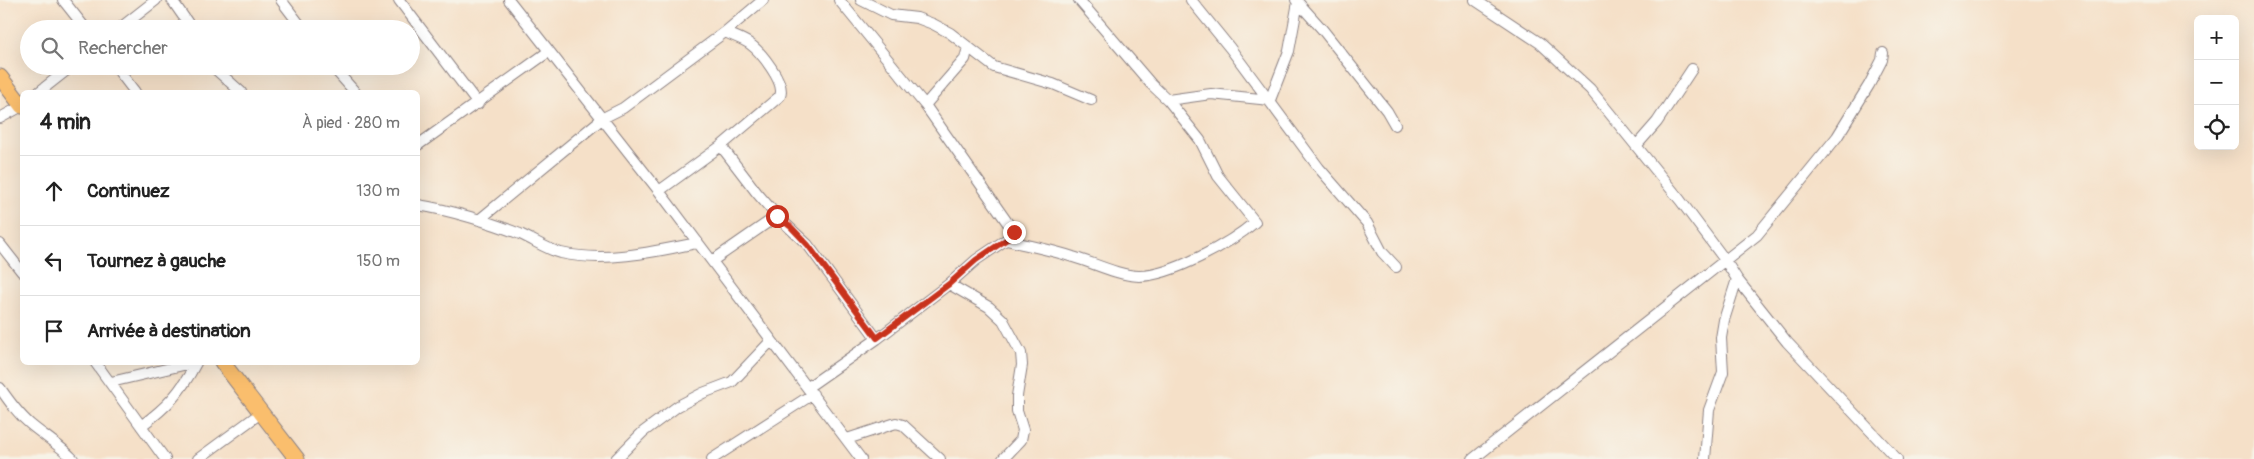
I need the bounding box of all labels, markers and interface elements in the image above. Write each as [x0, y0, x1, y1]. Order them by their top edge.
map controls [2194, 15, 2239, 150]
button: + [2194, 15, 2239, 60]
search box [20, 20, 420, 75]
icon: search [38, 34, 66, 62]
text: Rechercher [78, 36, 168, 60]
button: − [2194, 60, 2239, 105]
button: locate [2194, 105, 2239, 150]
text: 4 min [40, 109, 91, 136]
text: À pied · 280 m [302, 113, 400, 133]
icon: ahead [40, 177, 68, 205]
text: Continuez [87, 179, 170, 203]
text: 130 m [356, 181, 400, 201]
route start [766, 205, 789, 228]
route end [1003, 221, 1026, 244]
icon: left [40, 247, 68, 275]
text: Tournez à gauche [87, 249, 226, 273]
text: 150 m [356, 251, 400, 271]
icon: arrive [40, 317, 68, 345]
text: Arrivée à destination [87, 319, 251, 343]

